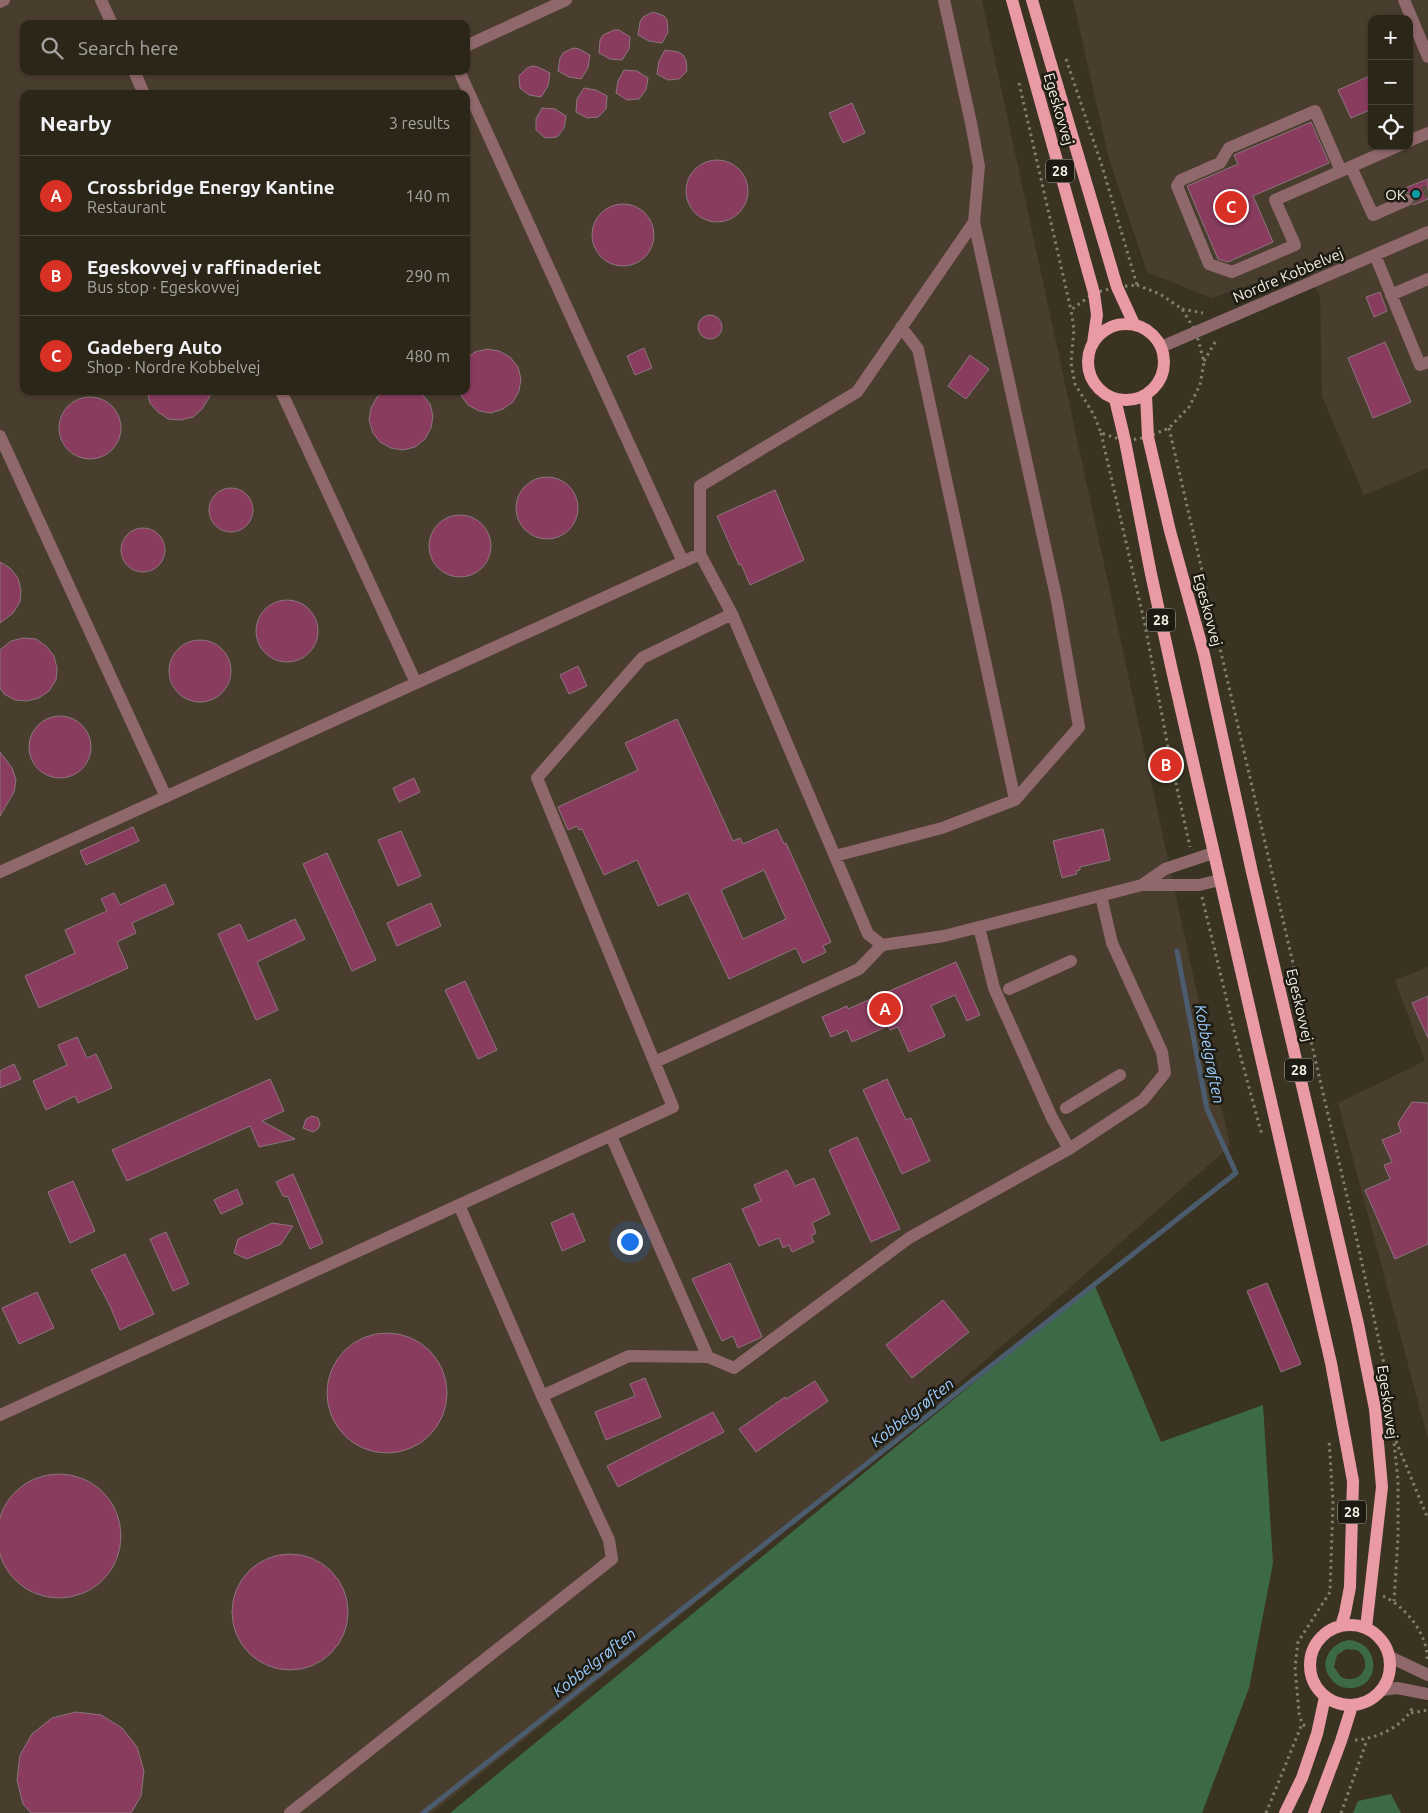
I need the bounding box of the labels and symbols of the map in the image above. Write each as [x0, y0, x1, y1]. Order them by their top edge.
street label: Egeskovvej [1041, 71, 1077, 147]
road number: 28 [1046, 160, 1074, 182]
place label: OK [1385, 186, 1406, 203]
pin: C [1215, 188, 1247, 226]
marker: OK [1410, 188, 1422, 200]
street label: Nordre Kobbelvej [1230, 244, 1346, 306]
street label: Egeskovvej [1190, 572, 1226, 648]
road number: 28 [1147, 608, 1175, 632]
pin: B [1150, 746, 1182, 784]
street label: Egeskovvej [1283, 967, 1317, 1043]
pin: A [869, 990, 901, 1028]
water label: Kobbelgrøften [1192, 1003, 1228, 1105]
road number: 28 [1285, 1058, 1313, 1082]
your location [617, 1229, 643, 1255]
street label: Egeskovvej [1374, 1364, 1402, 1440]
water label: Kobbelgrøften [867, 1374, 957, 1450]
road number: 28 [1338, 1500, 1366, 1524]
water label: Kobbelgrøften [549, 1624, 639, 1700]

